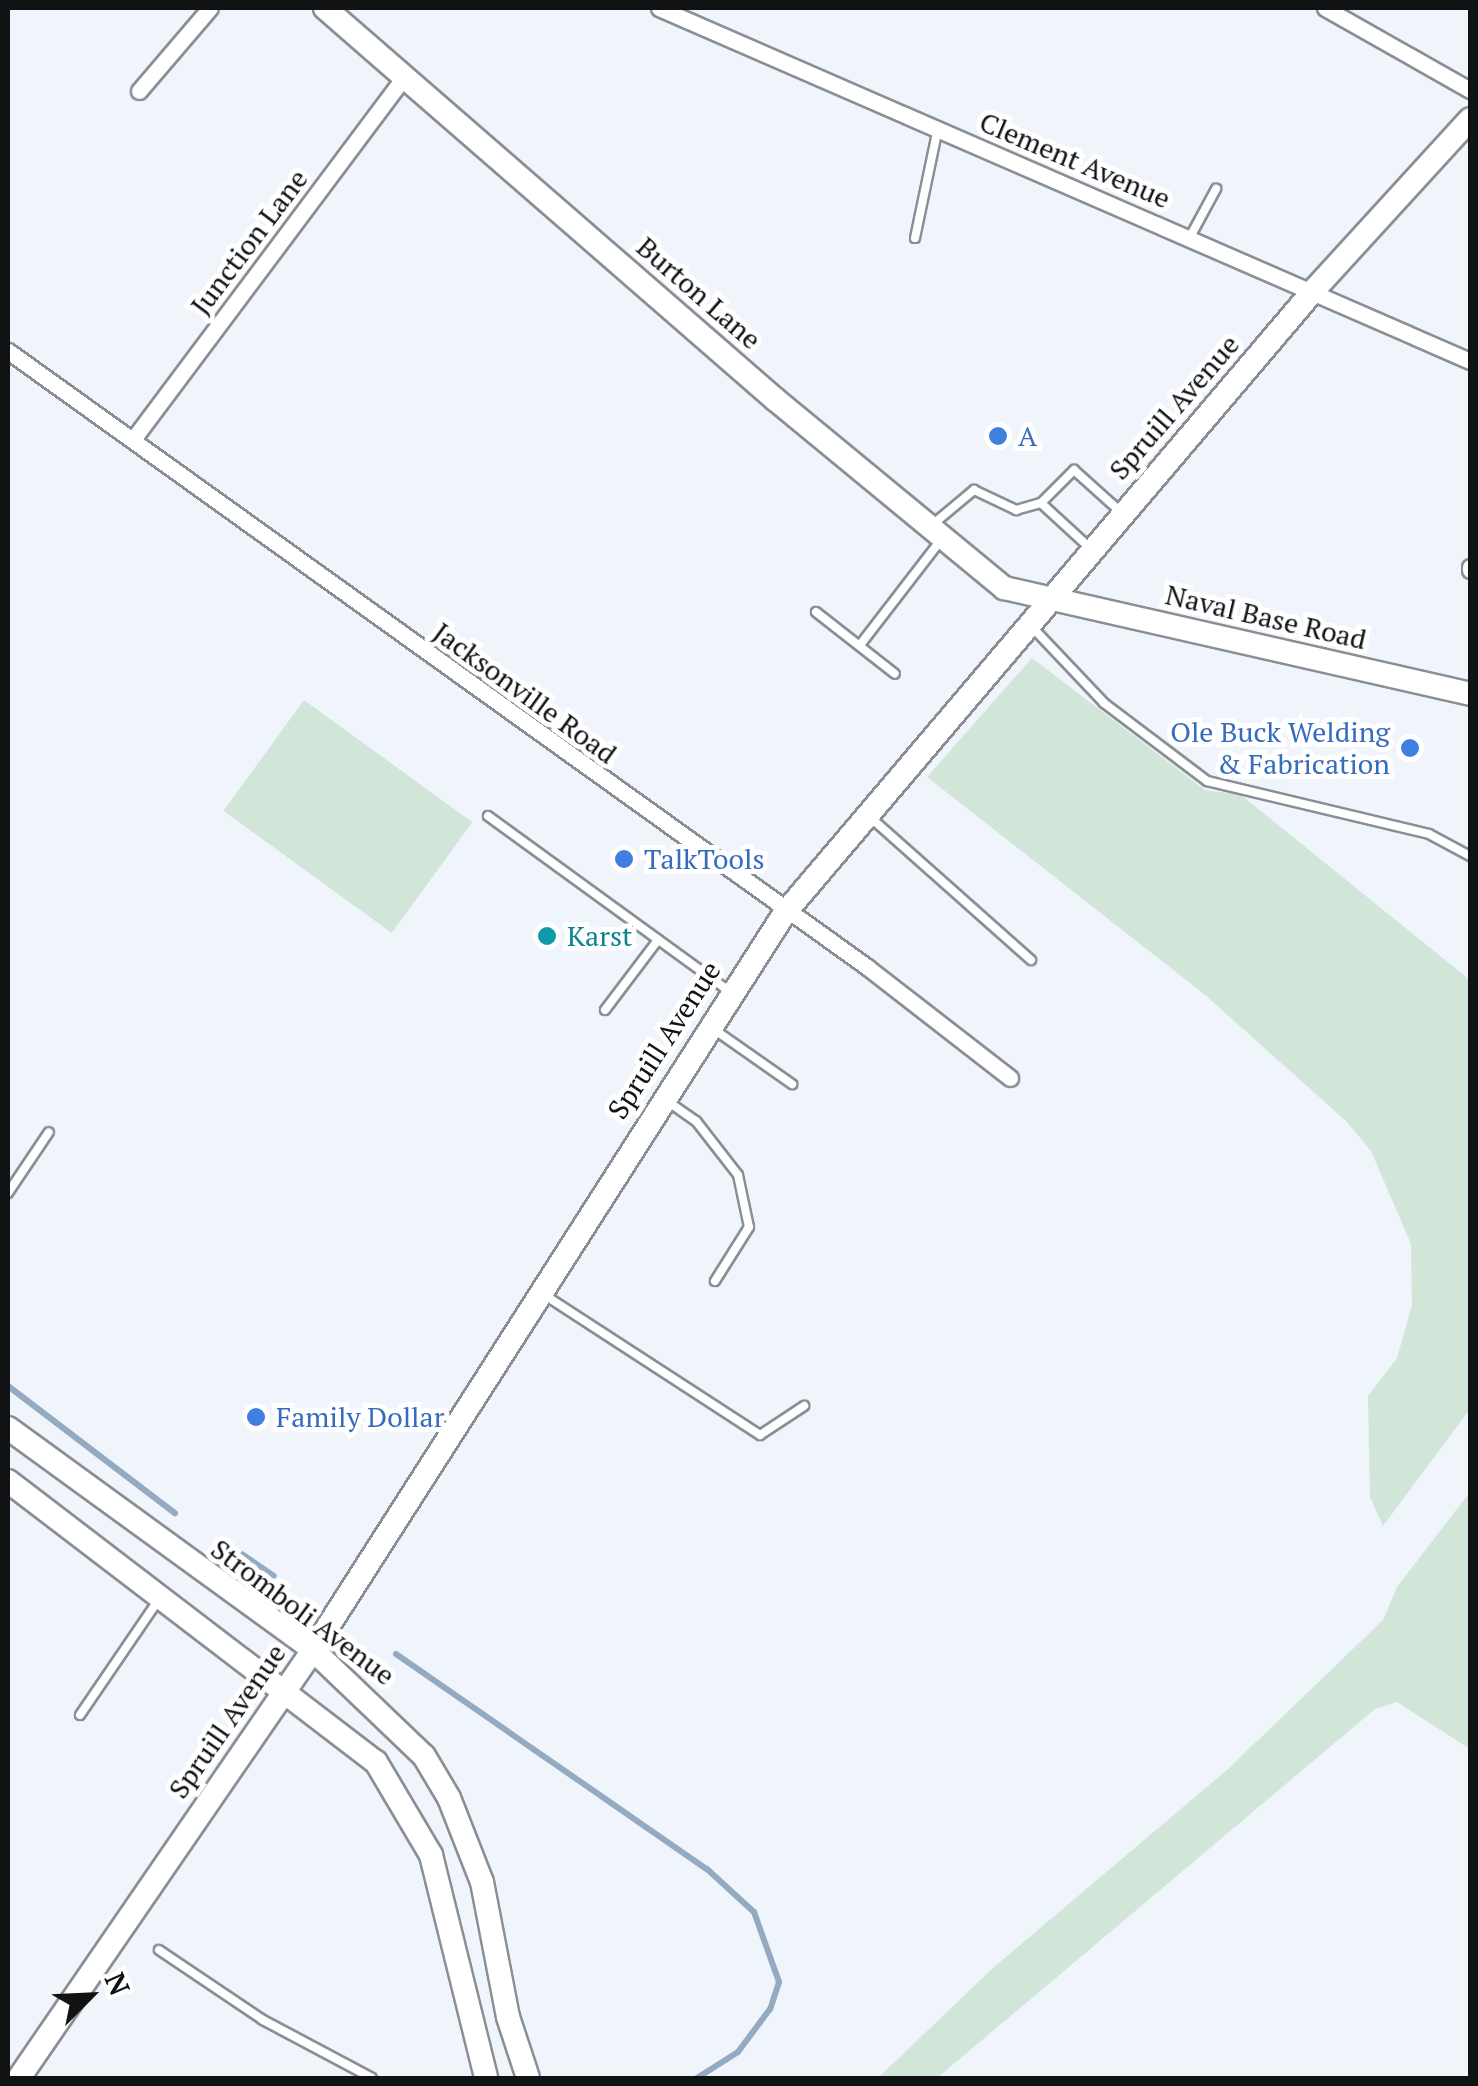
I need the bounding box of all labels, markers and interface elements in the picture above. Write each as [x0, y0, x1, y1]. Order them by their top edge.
street label: Clement Avenue [974, 105, 1176, 215]
street label: Junction Lane [183, 163, 315, 321]
street label: Burton Lane [630, 230, 768, 356]
street label: Spruill Avenue [1102, 328, 1246, 486]
place label: A [1018, 419, 1037, 453]
marker: A [987, 425, 1009, 447]
street label: Naval Base Road [1162, 578, 1370, 656]
street label: Jacksonville Road [427, 615, 623, 771]
place label: Ole Buck Welding & Fabrication [1170, 715, 1390, 781]
marker: Ole Buck Welding & Fabrication [1399, 737, 1421, 759]
place label: TalkTools [644, 842, 765, 876]
marker: TalkTools [613, 848, 635, 870]
place label: Karst [567, 919, 632, 953]
marker: Karst [536, 925, 558, 947]
street label: Spruill Avenue [601, 955, 727, 1125]
place label: Family Dollar [276, 1400, 444, 1434]
marker: Family Dollar [245, 1406, 267, 1428]
street label: Stromboli Avenue [204, 1532, 402, 1692]
street label: Spruill Avenue [161, 1637, 293, 1805]
north arrow [40, 1946, 140, 2046]
text: N [97, 1966, 139, 2001]

